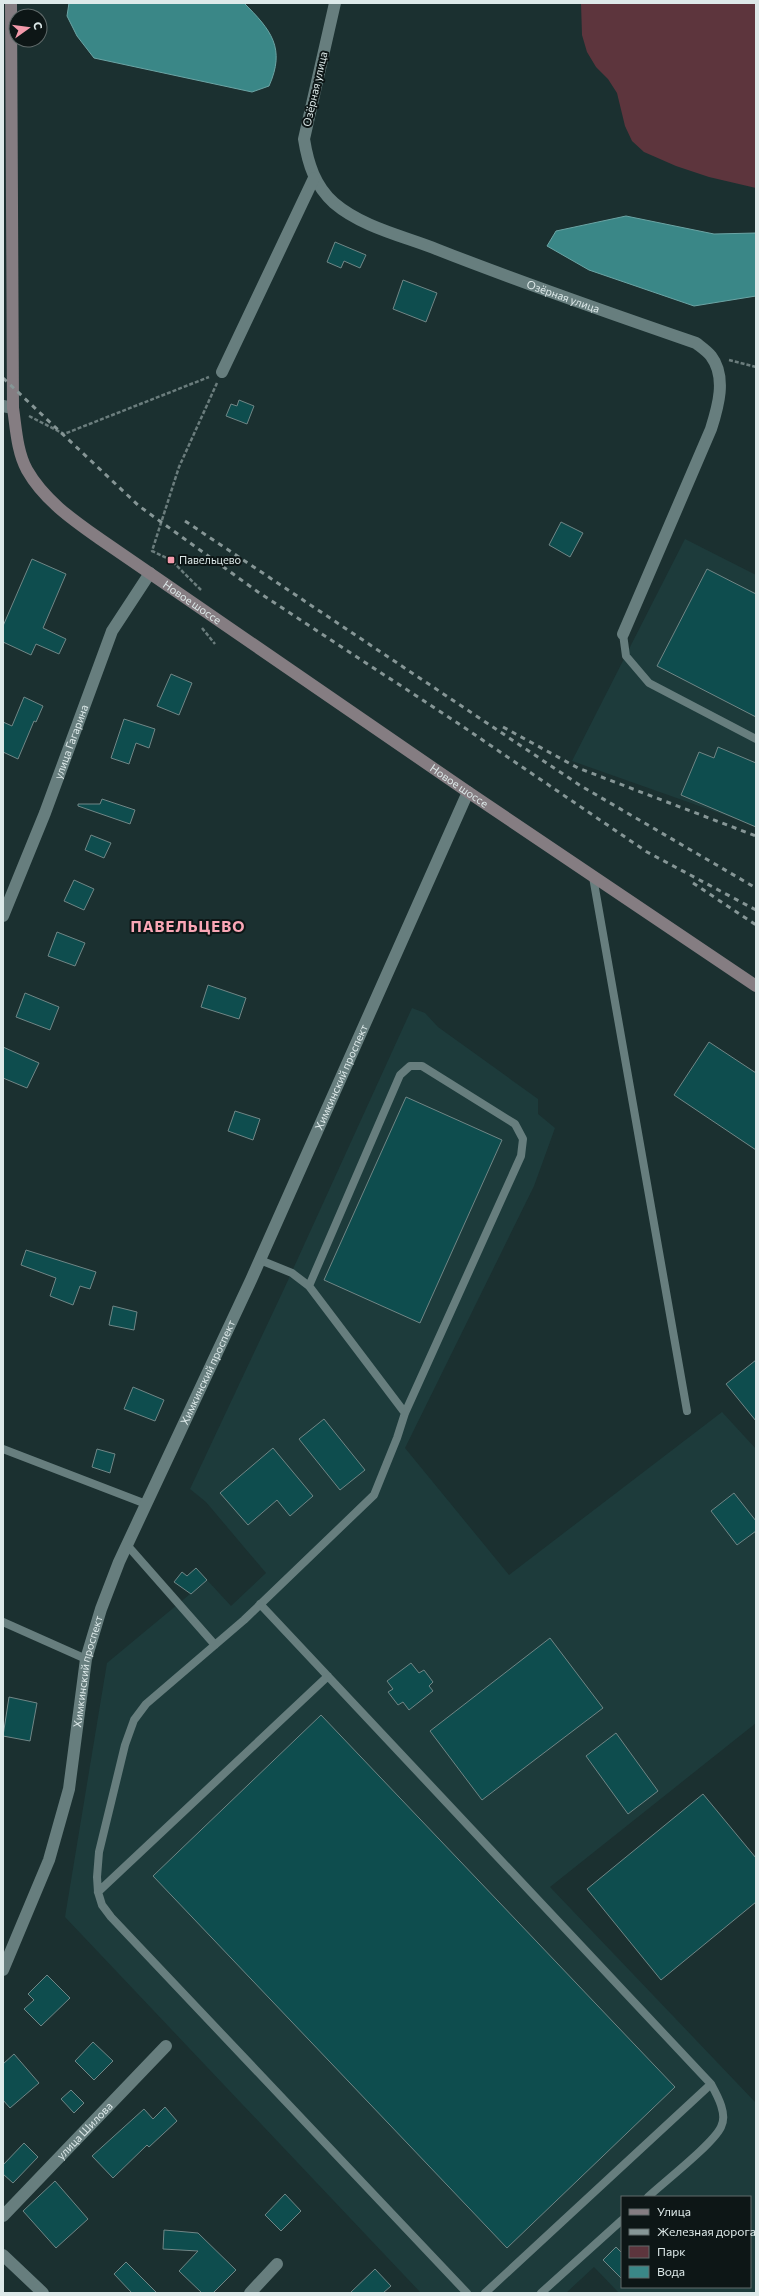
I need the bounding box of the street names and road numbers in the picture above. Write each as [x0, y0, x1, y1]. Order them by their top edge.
street label: Озёрная улица [300, 50, 329, 128]
street label: Озёрная улица [525, 277, 602, 315]
street label: Новое шоссе [161, 577, 224, 627]
street label: улица Гагарина [51, 703, 90, 781]
street label: Новое шоссе [428, 761, 491, 810]
street label: Химкинский проспект [312, 1022, 370, 1132]
street label: Химкинский проспект [177, 1318, 237, 1427]
street label: Химкинский проспект [70, 1614, 105, 1728]
street label: улица Шилова [54, 2099, 115, 2162]

